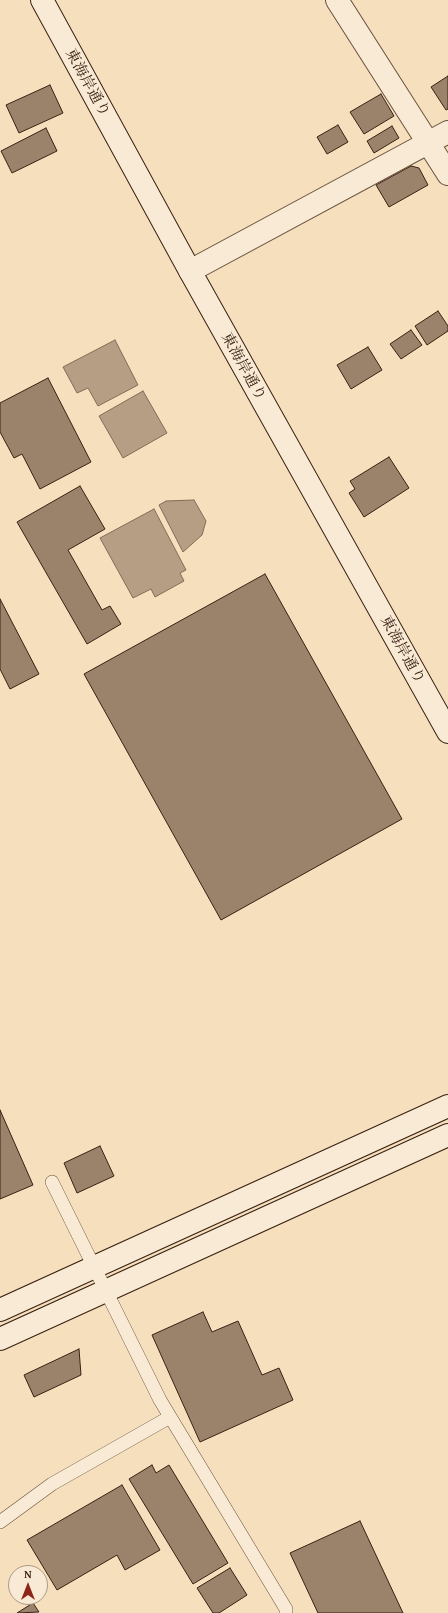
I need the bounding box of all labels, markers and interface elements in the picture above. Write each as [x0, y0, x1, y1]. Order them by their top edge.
street label: 東海岸通り [61, 46, 113, 120]
street label: 東海岸通り [217, 330, 269, 404]
street label: 東海岸通り [376, 613, 428, 687]
north arrow [8, 1565, 48, 1605]
text: N [24, 1566, 32, 1582]

